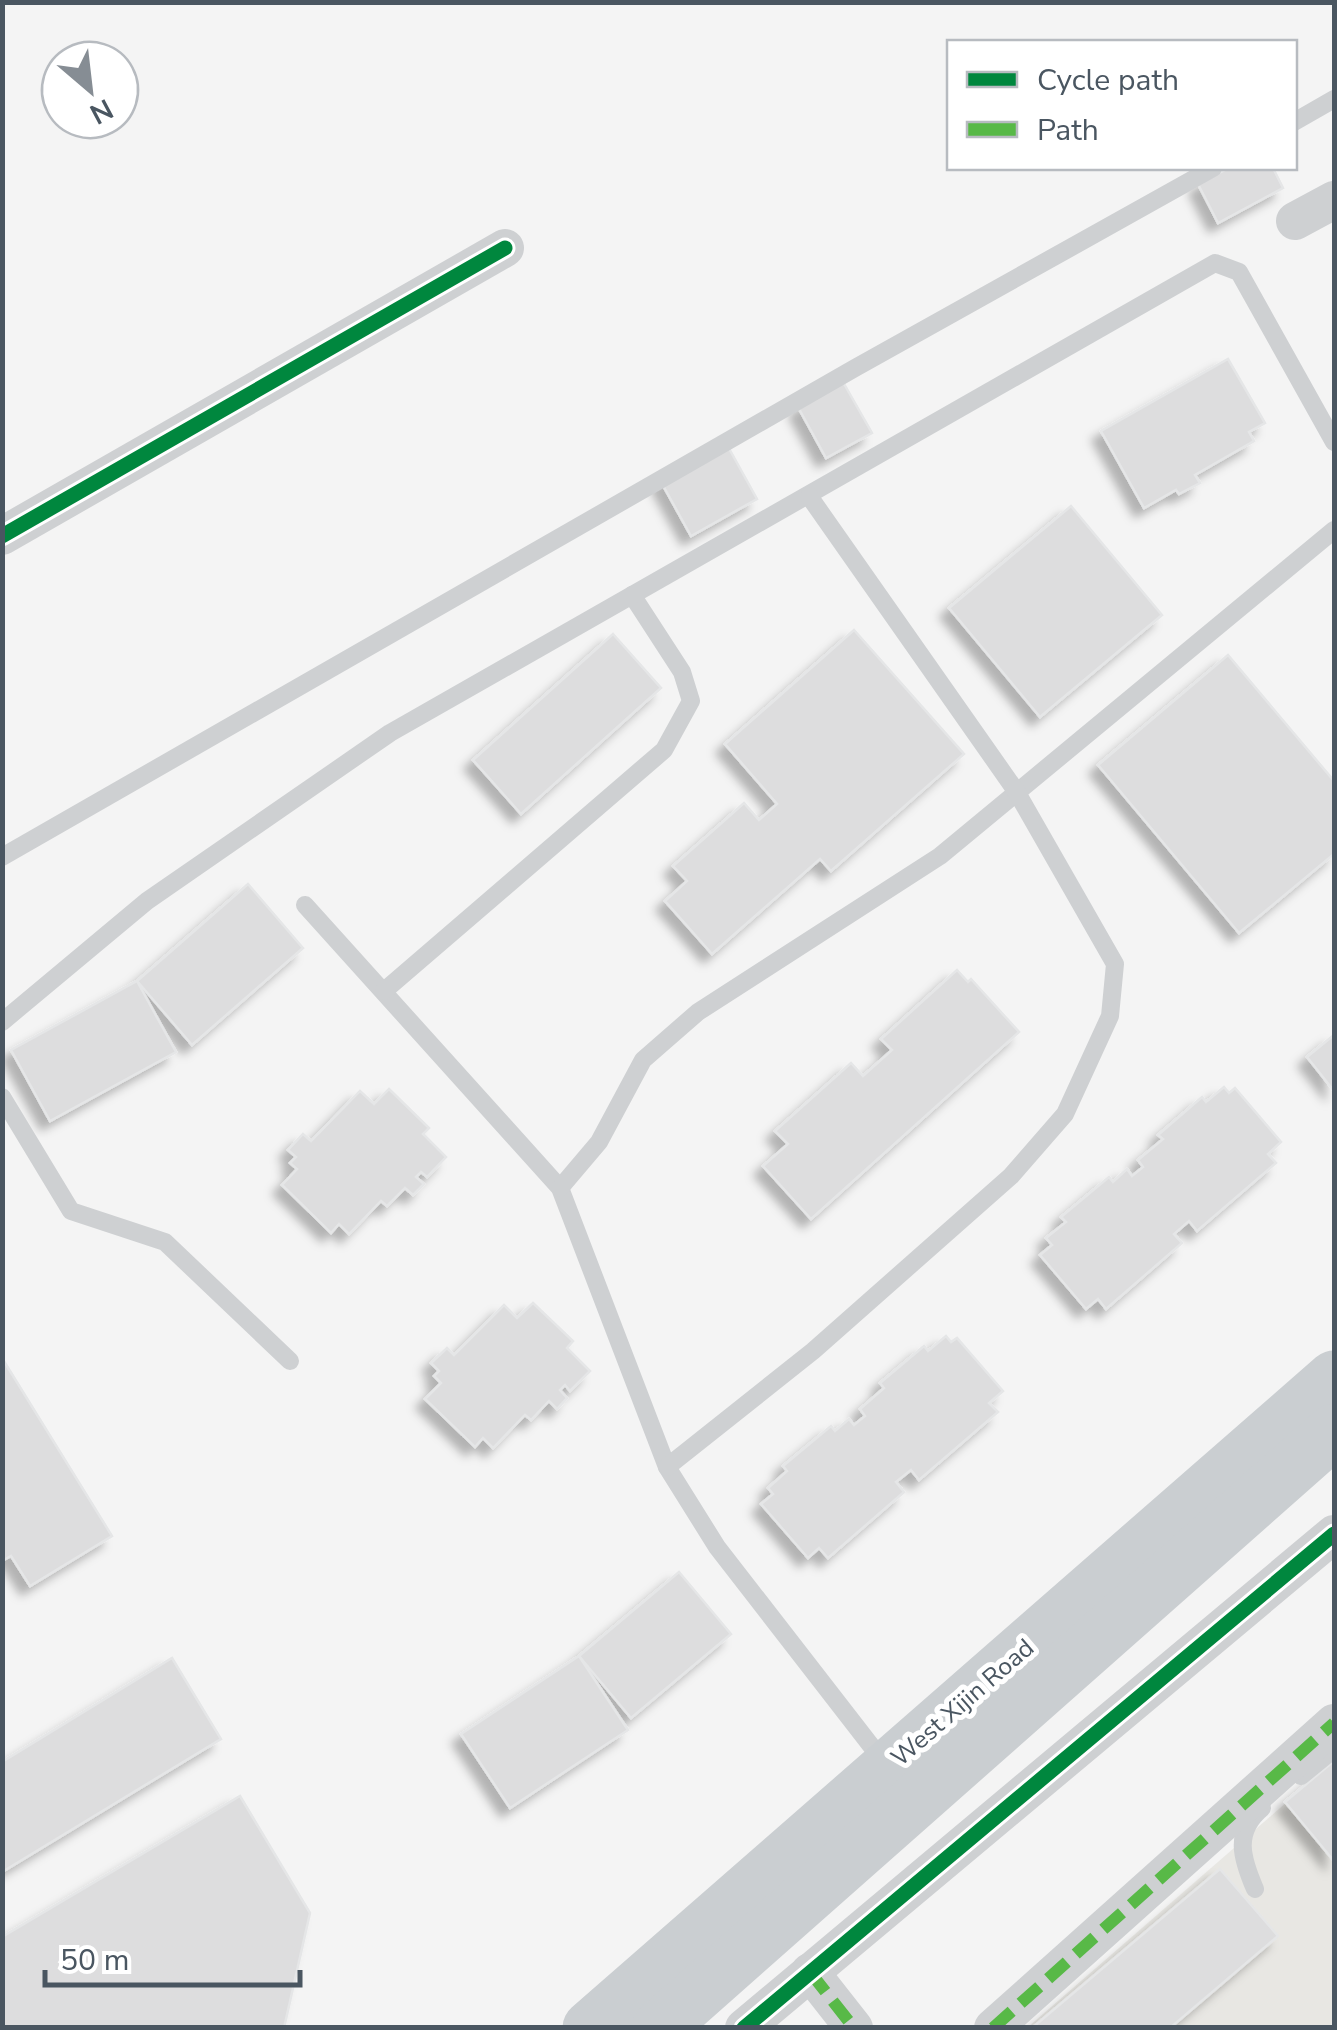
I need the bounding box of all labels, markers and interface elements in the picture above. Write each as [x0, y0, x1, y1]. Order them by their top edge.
north arrow [40, 40, 140, 140]
legend [947, 40, 1297, 170]
text: Cycle path [1037, 60, 1179, 101]
text: N [83, 89, 119, 133]
text: Path [1037, 110, 1099, 151]
street label: West Xijin Road [884, 1631, 1041, 1774]
scale bar [45, 1925, 300, 1987]
text: 50 m [60, 1940, 129, 1981]

